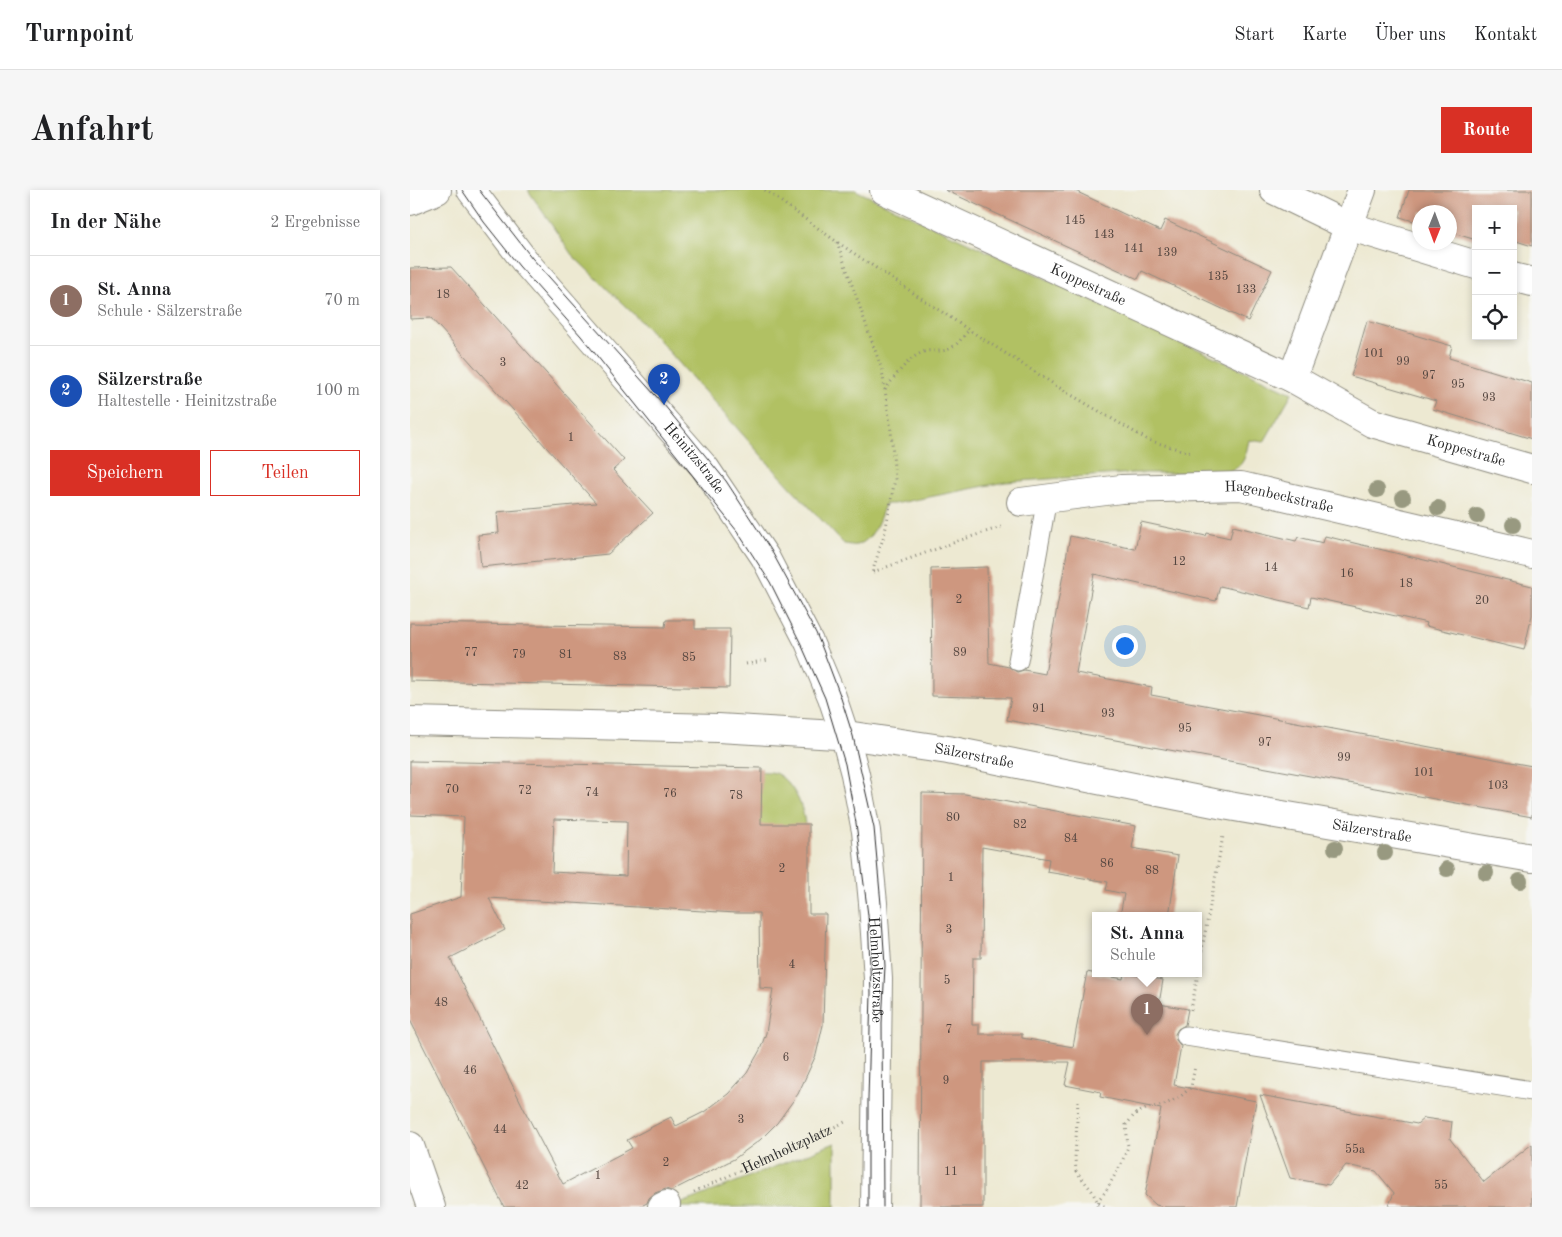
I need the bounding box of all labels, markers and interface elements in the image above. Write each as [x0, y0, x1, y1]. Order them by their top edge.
text: Turnpoint [25, 23, 133, 47]
text: Start [1234, 26, 1274, 44]
text: Karte [1302, 26, 1347, 44]
text: Über uns [1375, 26, 1446, 44]
text: Kontakt [1474, 26, 1537, 44]
button: Route [1441, 107, 1532, 153]
text: Anfahrt [30, 113, 153, 148]
north arrow [1412, 205, 1457, 250]
map controls [1472, 205, 1517, 340]
button: + [1472, 205, 1517, 250]
text: In der Nähe [50, 212, 161, 233]
house number: 145 [1065, 214, 1085, 227]
text: 2 Ergebnisse [270, 215, 360, 231]
house number: 143 [1094, 229, 1114, 241]
house number: 141 [1124, 243, 1144, 255]
house number: 139 [1157, 247, 1177, 259]
button: − [1472, 250, 1517, 295]
street label: Koppestraße [1048, 262, 1128, 309]
house number: 135 [1208, 270, 1228, 283]
text: St. Anna [97, 281, 171, 300]
house number: 133 [1236, 284, 1256, 296]
house number: 18 [436, 289, 450, 301]
text: 1 [61, 293, 71, 309]
text: 70 m [324, 293, 360, 309]
button: locate [1472, 295, 1517, 340]
text: Schule · Sälzerstraße [97, 304, 242, 320]
house number: 101 [1364, 348, 1384, 360]
house number: 99 [1396, 356, 1410, 368]
house number: 3 [500, 357, 506, 369]
pin: 2 [648, 364, 680, 405]
house number: 97 [1422, 370, 1436, 382]
text: Sälzerstraße [97, 371, 203, 390]
house number: 95 [1451, 378, 1465, 391]
text: 2 [61, 383, 71, 399]
text: 100 m [315, 383, 360, 399]
house number: 93 [1482, 392, 1496, 404]
text: Haltestelle · Heinitzstraße [97, 394, 277, 410]
street label: Heinitzstraße [660, 420, 726, 497]
house number: 1 [568, 432, 574, 444]
street label: Koppestraße [1425, 433, 1507, 470]
button: Speichern [50, 450, 200, 496]
button: Teilen [210, 450, 360, 496]
street label: Hagenbeckstraße [1224, 480, 1335, 516]
house number: 12 [1172, 556, 1186, 568]
house number: 14 [1264, 562, 1278, 574]
house number: 16 [1340, 568, 1354, 580]
house number: 18 [1399, 578, 1413, 590]
house number: 2 [956, 594, 962, 606]
house number: 20 [1475, 595, 1489, 607]
your location [1112, 633, 1138, 659]
house number: 77 [464, 647, 478, 659]
house number: 89 [953, 647, 967, 659]
house number: 79 [512, 649, 526, 661]
house number: 81 [559, 649, 573, 661]
house number: 83 [613, 651, 627, 663]
house number: 85 [682, 651, 696, 664]
house number: 91 [1032, 703, 1046, 715]
house number: 93 [1101, 708, 1115, 720]
house number: 95 [1178, 722, 1192, 735]
house number: 97 [1258, 737, 1272, 749]
street label: Sälzerstraße [933, 742, 1015, 772]
house number: 99 [1337, 752, 1351, 764]
house number: 101 [1414, 767, 1434, 779]
house number: 103 [1488, 780, 1508, 792]
house number: 70 [445, 784, 459, 796]
house number: 72 [518, 785, 532, 797]
house number: 74 [585, 787, 599, 799]
house number: 76 [663, 788, 677, 800]
house number: 78 [729, 790, 743, 802]
house number: 80 [946, 812, 960, 824]
street label: Sälzerstraße [1331, 818, 1413, 846]
house number: 82 [1013, 819, 1027, 831]
house number: 84 [1064, 833, 1078, 845]
house number: 86 [1100, 858, 1114, 870]
house number: 2 [779, 863, 785, 875]
house number: 88 [1145, 865, 1159, 877]
house number: 1 [948, 872, 954, 884]
popup [1092, 912, 1202, 977]
street label: Helmholtzstraße [865, 916, 884, 1023]
house number: 3 [946, 924, 952, 936]
text: St. Anna [1110, 925, 1184, 944]
text: Schule [1110, 948, 1156, 964]
house number: 4 [789, 959, 796, 971]
house number: 5 [944, 974, 951, 987]
pin: 1 [1131, 994, 1163, 1035]
house number: 48 [434, 997, 448, 1009]
house number: 7 [946, 1024, 952, 1036]
house number: 6 [783, 1052, 790, 1064]
house number: 46 [463, 1065, 477, 1077]
house number: 9 [943, 1075, 949, 1087]
house number: 3 [738, 1114, 744, 1126]
street label: Helmholtzplatz [740, 1123, 835, 1178]
house number: 44 [493, 1124, 507, 1136]
house number: 55a [1345, 1143, 1365, 1156]
house number: 2 [663, 1157, 669, 1169]
house number: 11 [944, 1166, 958, 1178]
house number: 1 [595, 1170, 601, 1182]
house number: 55 [1434, 1179, 1448, 1192]
house number: 42 [515, 1180, 529, 1192]

